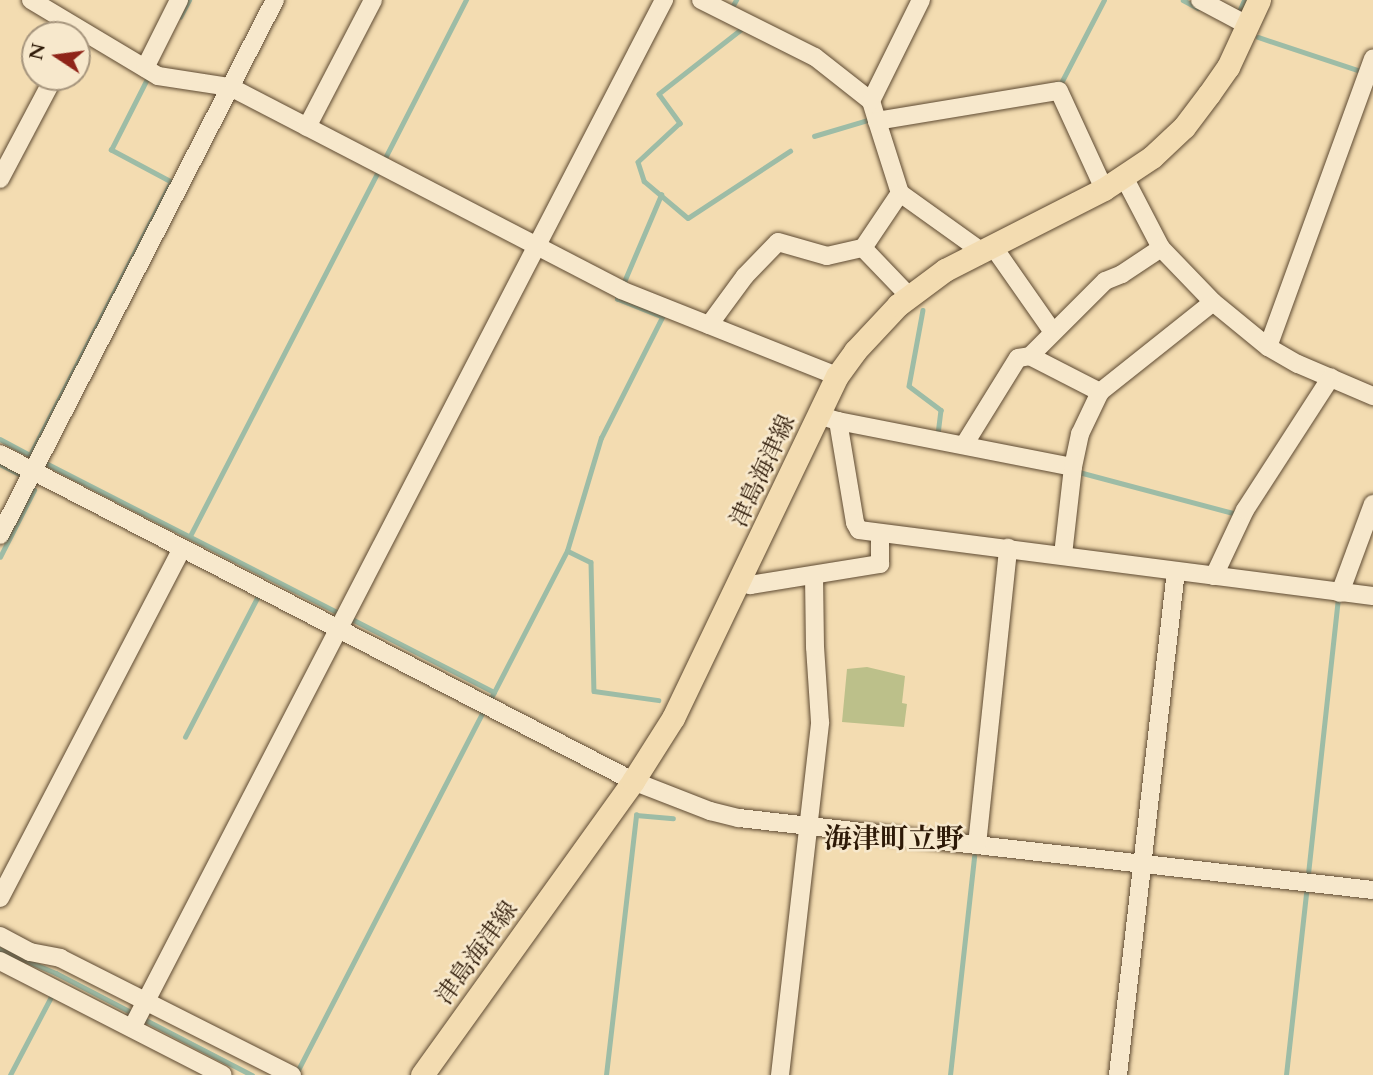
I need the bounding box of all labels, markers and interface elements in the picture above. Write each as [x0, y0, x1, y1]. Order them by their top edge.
north arrow [21, 21, 91, 91]
text: N [23, 41, 52, 63]
street label: 津島海津線 [725, 411, 801, 531]
district label: 海津町立野 [824, 822, 964, 856]
street label: 津島海津線 [430, 896, 524, 1010]

